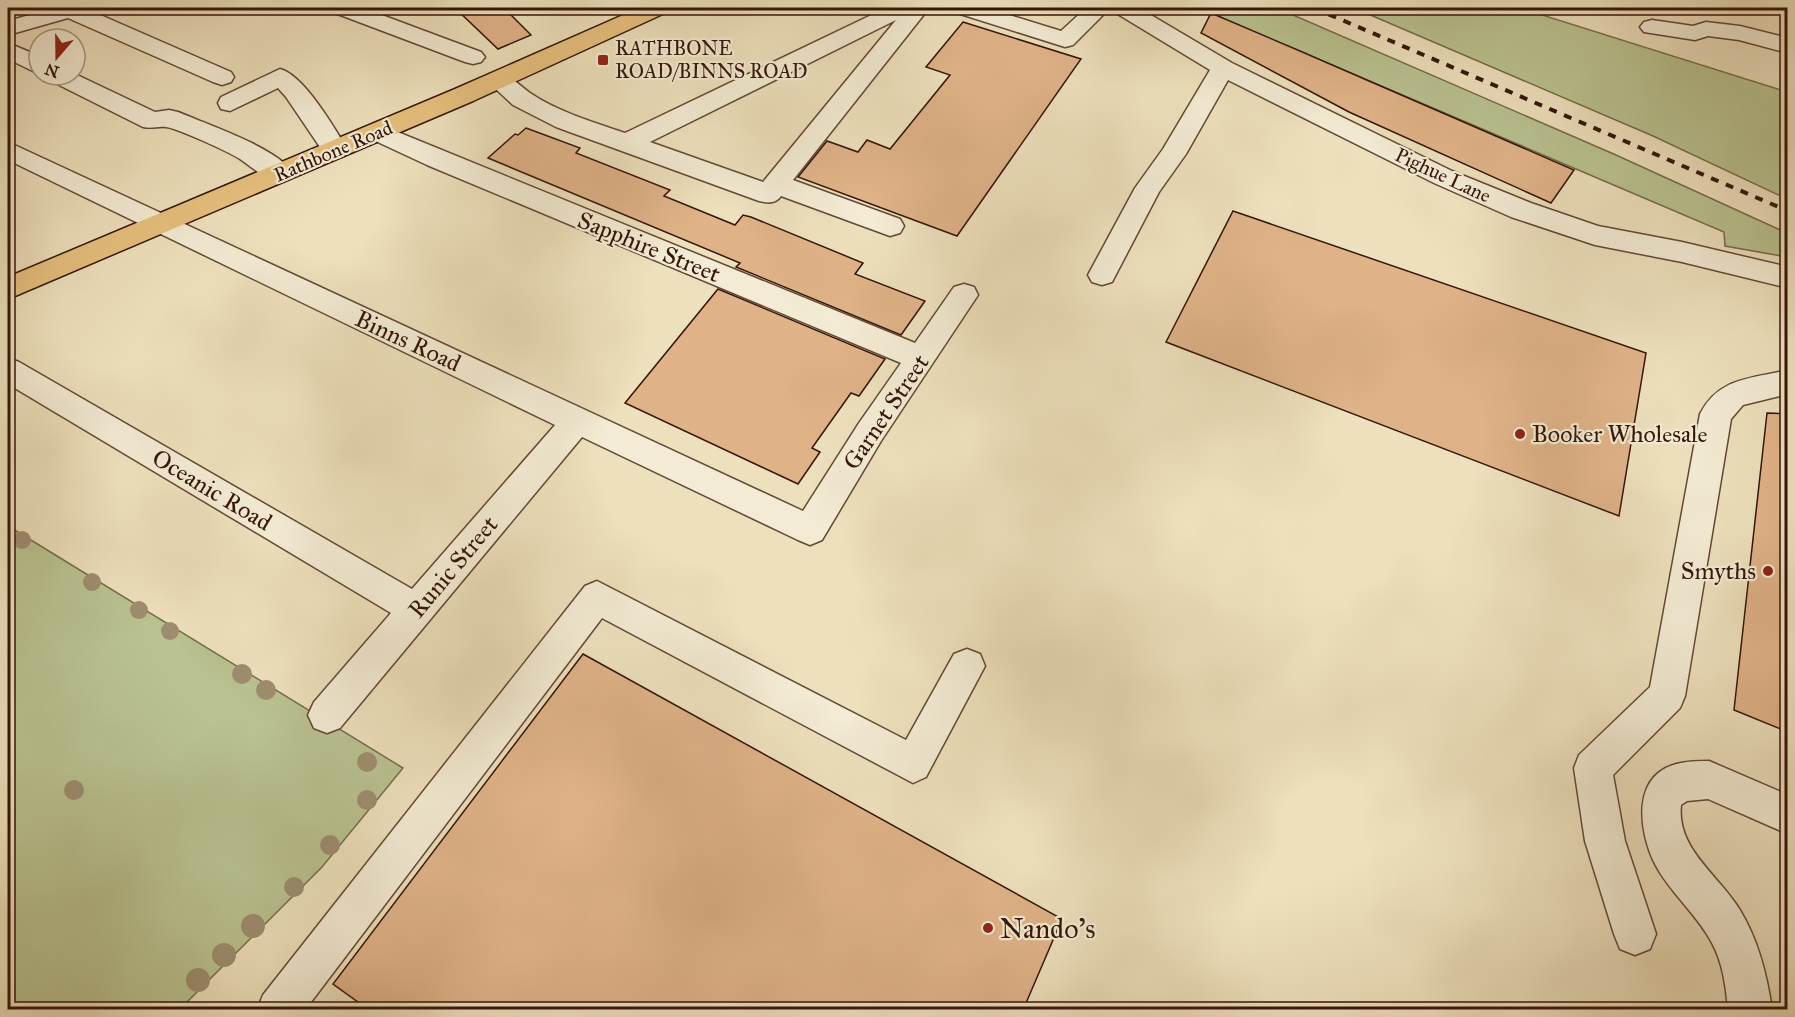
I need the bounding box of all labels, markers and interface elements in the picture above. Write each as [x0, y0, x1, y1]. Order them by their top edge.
north arrow [27, 27, 87, 87]
place label: RATHBONE ROAD/BINNS ROAD [615, 36, 807, 83]
marker: RATHBONE ROAD/BINNS ROAD [596, 53, 610, 67]
text: N [42, 59, 62, 82]
street label: Rathbone Road [270, 115, 396, 187]
street label: Pighue Lane [1391, 142, 1495, 209]
street label: Sapphire Street [573, 205, 725, 289]
street label: Binns Road [350, 303, 466, 379]
street label: Garnet Street [836, 348, 936, 475]
place label: Booker Wholesale [1532, 419, 1708, 449]
marker: Booker Wholesale [1513, 427, 1527, 441]
street label: Oceanic Road [147, 443, 277, 537]
street label: Runic Street [402, 510, 505, 624]
place label: Smyths [1681, 556, 1756, 586]
marker: Smyths [1761, 564, 1775, 578]
place label: Nando's [1000, 911, 1095, 946]
marker: Nando's [981, 921, 995, 935]

